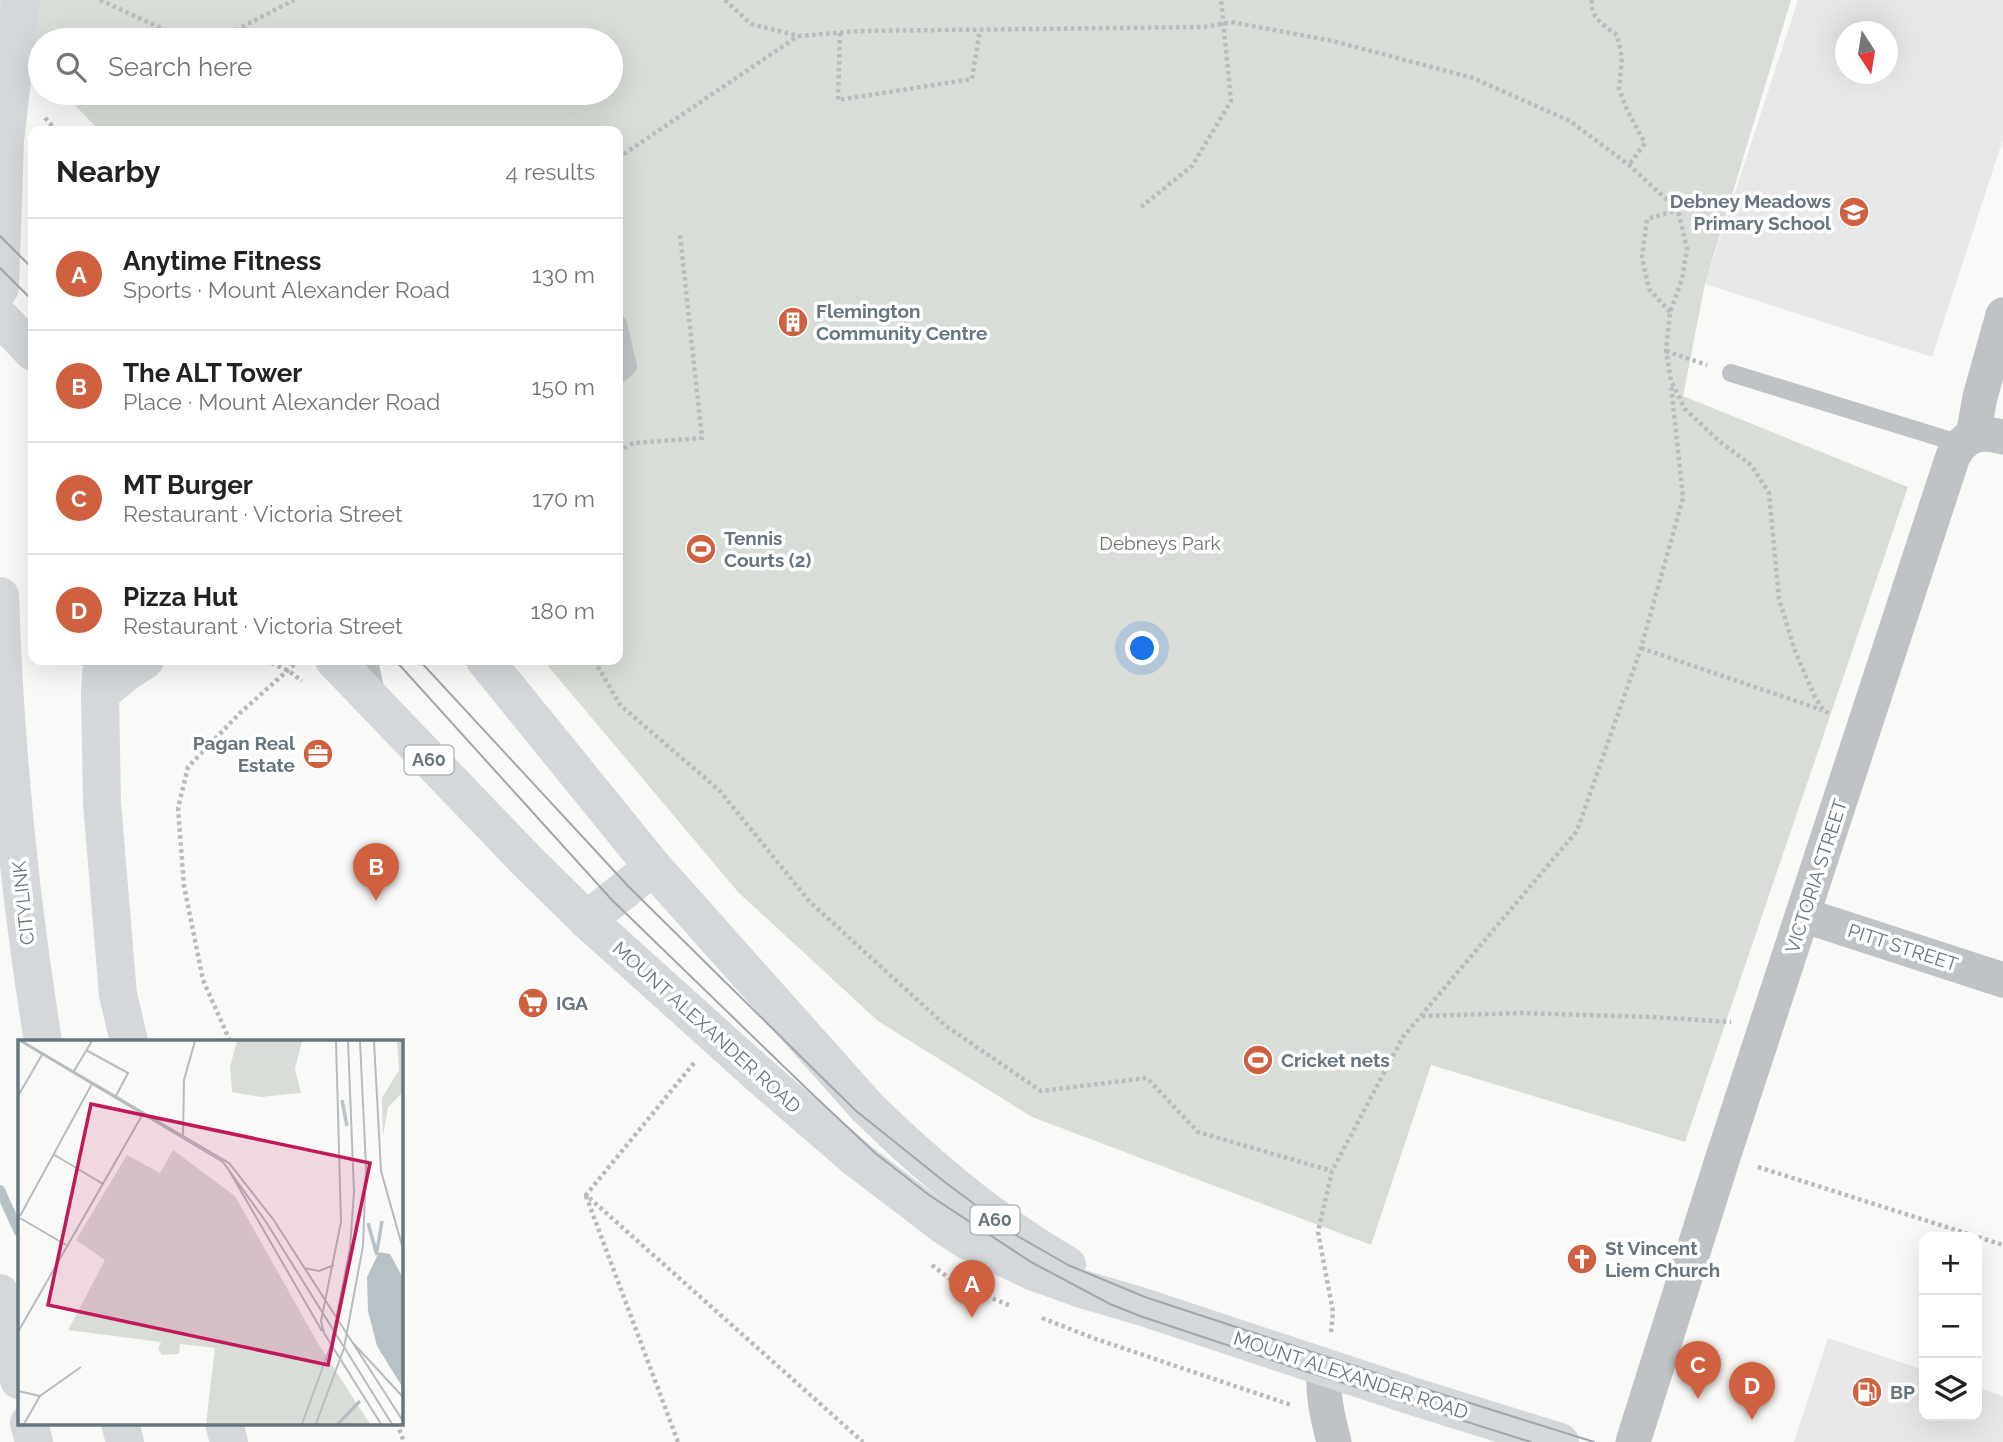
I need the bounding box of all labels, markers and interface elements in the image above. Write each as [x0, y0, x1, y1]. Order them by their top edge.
north arrow [1835, 21, 1898, 84]
search box [28, 28, 623, 105]
icon: search [52, 48, 90, 86]
text: Search here [108, 52, 252, 82]
text: Nearby [56, 154, 160, 189]
text: 4 results [506, 158, 595, 185]
place label: Debney Meadows Primary School [1670, 190, 1832, 234]
school or university icon: Debney Meadows Primary School [1837, 195, 1871, 229]
text: Anytime Fitness [123, 246, 321, 276]
text: A [71, 261, 87, 288]
text: 130 m [532, 261, 595, 288]
text: Sports · Mount Alexander Road [123, 276, 450, 303]
place label: Flemington Community Centre [816, 300, 987, 344]
building icon: Flemington Community Centre [776, 305, 810, 339]
text: The ALT Tower [123, 358, 302, 388]
text: B [71, 373, 87, 400]
text: 150 m [532, 373, 595, 400]
text: Place · Mount Alexander Road [123, 388, 440, 415]
text: MT Burger [123, 470, 253, 500]
text: C [71, 485, 87, 512]
text: 170 m [532, 485, 595, 512]
text: Restaurant · Victoria Street [123, 500, 403, 527]
place label: Tennis Courts (2) [724, 527, 811, 571]
sports icon: Tennis Courts (2) [684, 532, 718, 566]
park label: Debneys Park [1099, 532, 1221, 554]
text: Pizza Hut [123, 582, 238, 612]
text: D [71, 597, 87, 624]
text: 180 m [530, 597, 595, 624]
text: Restaurant · Victoria Street [123, 612, 403, 639]
your location [1125, 631, 1159, 665]
place label: Pagan Real Estate [193, 732, 296, 776]
office icon: Pagan Real Estate [301, 737, 335, 771]
road number: A60 [404, 746, 453, 774]
street label: VICTORIA STREET [1781, 796, 1851, 956]
pin: B [353, 843, 399, 901]
street label: CITYLINK [8, 859, 38, 946]
street label: PITT STREET [1845, 919, 1961, 975]
street label: MOUNT ALEXANDER ROAD [608, 937, 806, 1117]
supermarket icon: IGA [516, 986, 550, 1020]
place label: IGA [556, 992, 588, 1014]
inset map [18, 1040, 402, 1424]
sports icon: Cricket nets [1241, 1043, 1275, 1077]
place label: Cricket nets [1281, 1049, 1390, 1071]
road number: A60 [970, 1205, 1020, 1234]
map controls [1919, 1232, 1982, 1421]
button: + [1919, 1232, 1982, 1295]
place label: St Vincent Liem Church [1605, 1237, 1720, 1281]
church icon: St Vincent Liem Church [1565, 1242, 1599, 1276]
pin: A [949, 1260, 995, 1318]
button: − [1919, 1295, 1982, 1358]
street label: MOUNT ALEXANDER ROAD [1231, 1327, 1471, 1423]
pin: C [1675, 1341, 1721, 1399]
button: layers [1919, 1358, 1982, 1421]
pin: D [1729, 1362, 1775, 1420]
fuel station icon: BP [1850, 1375, 1884, 1409]
place label: BP [1890, 1381, 1915, 1403]

